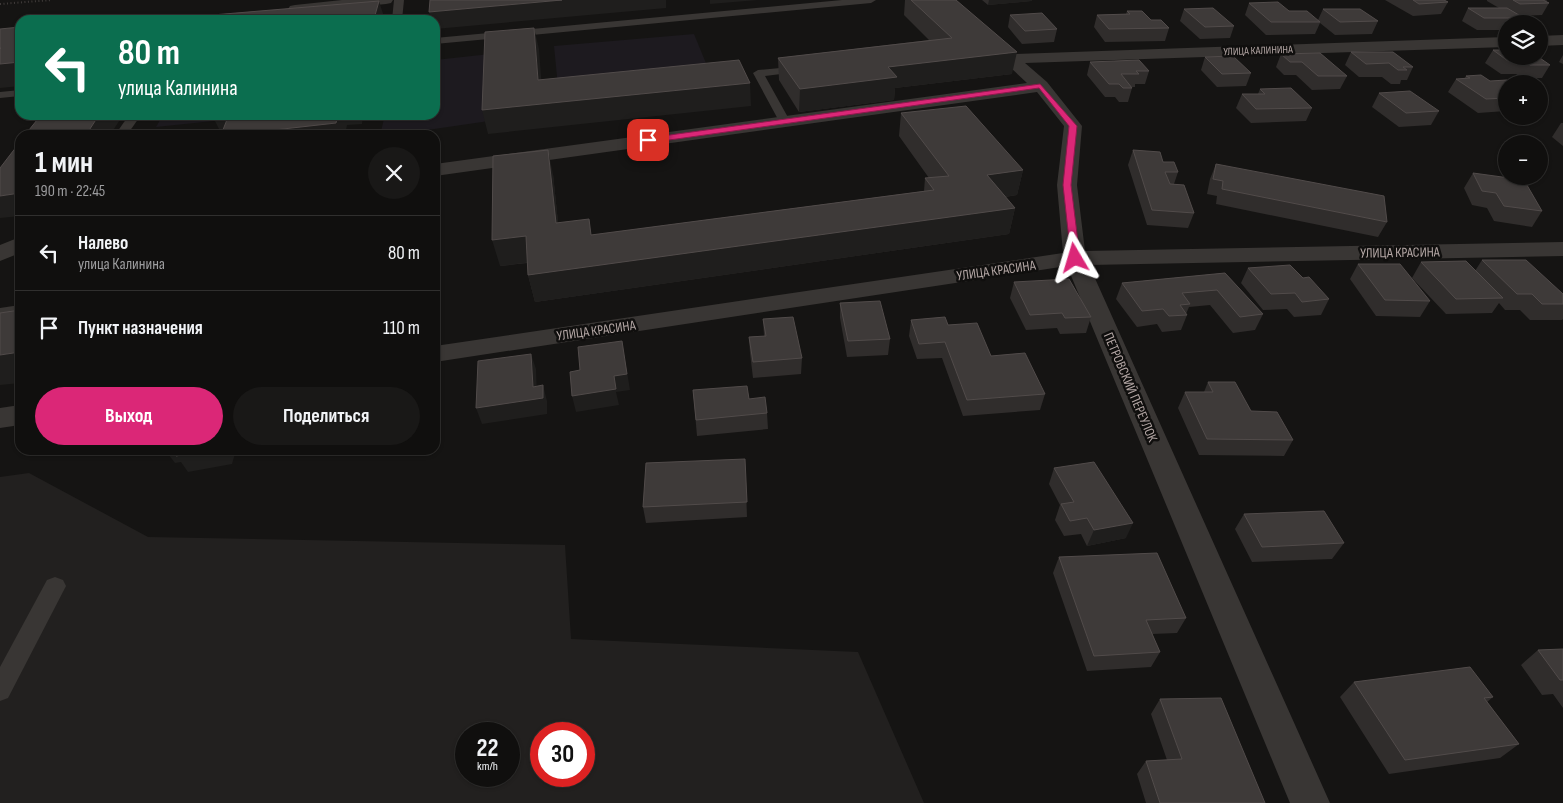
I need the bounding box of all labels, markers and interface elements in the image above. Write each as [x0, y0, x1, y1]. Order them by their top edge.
map controls [1498, 15, 1548, 185]
button: layers [1498, 15, 1548, 65]
text: 80 m [118, 32, 180, 75]
icon: left [35, 35, 100, 100]
street label: УЛИЦА КАЛИНИНА [1223, 43, 1293, 58]
text: улица Калинина [118, 75, 238, 102]
button: + [1498, 75, 1548, 125]
pin [627, 119, 669, 161]
icon: arrive [634, 126, 662, 154]
button: − [1498, 135, 1548, 185]
text: 1 мин [35, 145, 93, 181]
button: close [368, 147, 420, 199]
text: 190 m · 22:45 [35, 182, 105, 201]
position arrow [1048, 231, 1100, 283]
text: Налево [78, 232, 128, 255]
icon: left [35, 239, 63, 267]
text: 80 m [388, 242, 420, 265]
street label: УЛИЦА КРАСИНА [1360, 243, 1441, 262]
text: улица Калинина [78, 255, 165, 274]
street label: УЛИЦА КРАСИНА [955, 256, 1038, 284]
icon: arrive [35, 314, 63, 342]
street label: УЛИЦА КРАСИНА [555, 316, 638, 344]
text: Пункт назначения [78, 317, 203, 340]
text: 110 m [383, 317, 420, 340]
street label: ПЕТРОВСКИЙ ПЕРЕУЛОК [1100, 330, 1162, 445]
button: Выход [35, 387, 223, 445]
button: Поделиться [233, 387, 420, 445]
speed limit sign: 30 [530, 722, 595, 787]
text: 22 [477, 733, 498, 764]
text: km/h [477, 759, 498, 774]

